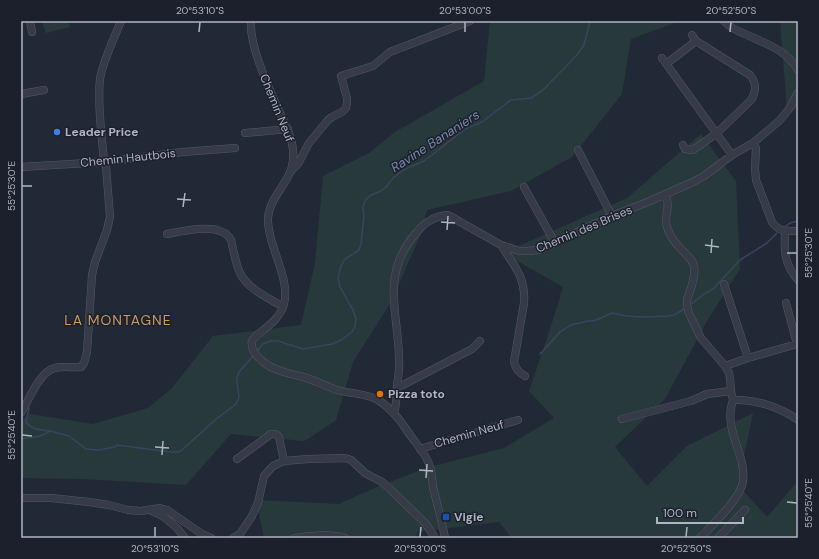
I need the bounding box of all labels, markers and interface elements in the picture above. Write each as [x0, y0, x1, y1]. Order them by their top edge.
text: 20°53'10"S [176, 4, 224, 17]
text: 20°53'00"S [439, 4, 491, 17]
text: 20°52'50"S [706, 4, 756, 17]
street label: Chemin Neuf [256, 72, 298, 144]
water label: Ravine Bananiers [387, 106, 483, 176]
place label: Leader Price [65, 124, 139, 140]
marker: Leader Price [52, 127, 62, 137]
street label: Chemin Hautbois [80, 145, 176, 171]
text: 55°25'30"E [5, 161, 18, 211]
street label: Chemin des Brises [533, 202, 635, 256]
text: 55°25'30"E [802, 228, 815, 278]
district label: LA MONTAGNE [64, 311, 172, 329]
place label: Pizza toto [388, 386, 445, 402]
marker: Pizza toto [375, 389, 385, 399]
text: 55°25'40"E [5, 410, 18, 460]
street label: Chemin Neuf [432, 416, 506, 452]
text: 55°25'40"E [802, 478, 815, 528]
scale bar [657, 499, 743, 525]
text: 100 m [663, 505, 697, 521]
place label: Vigie [454, 509, 483, 525]
marker: Vigie [441, 512, 451, 522]
text: 20°53'10"S [131, 542, 179, 555]
text: 20°53'00"S [394, 542, 446, 555]
text: 20°52'50"S [661, 542, 711, 555]

